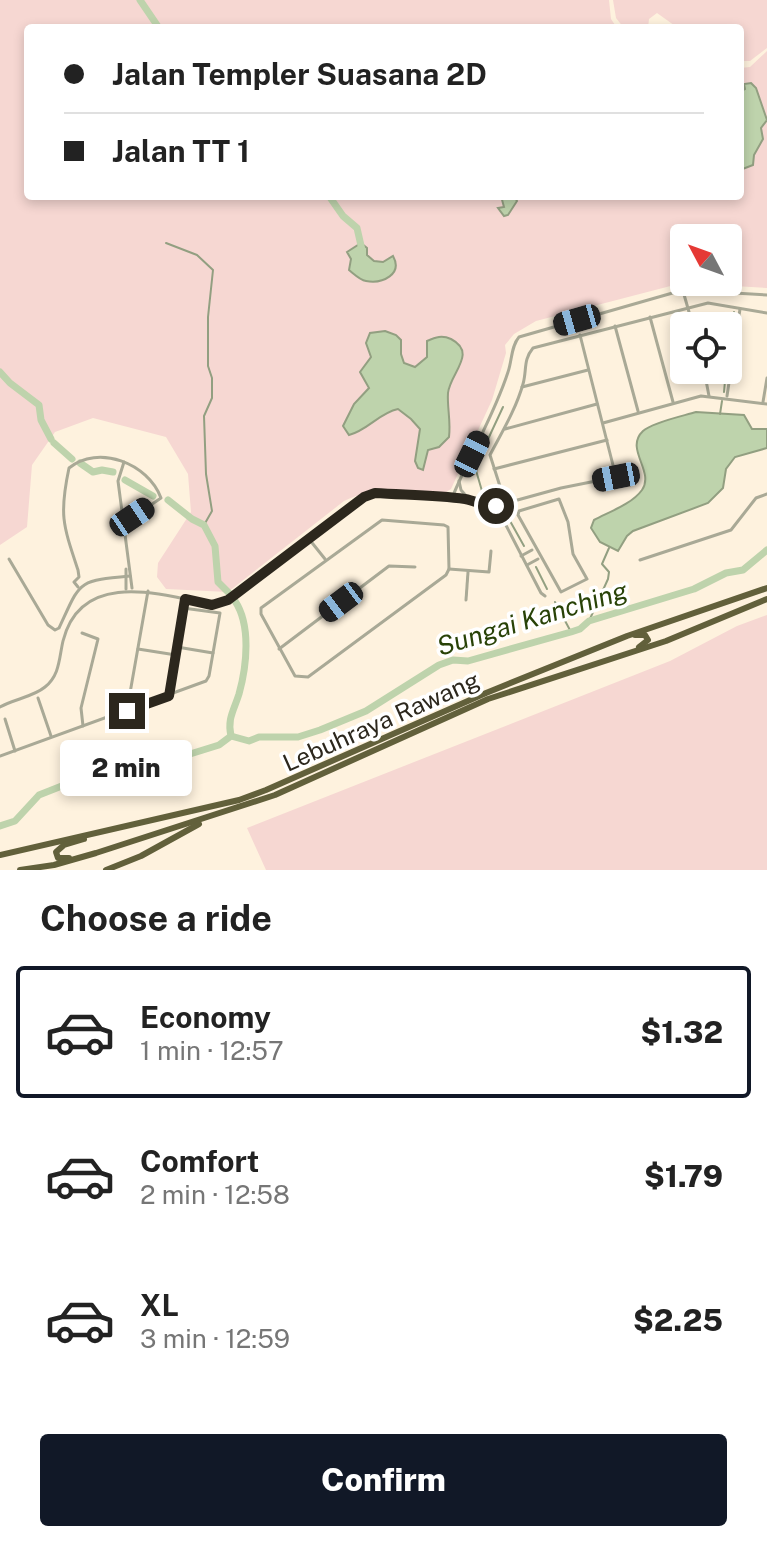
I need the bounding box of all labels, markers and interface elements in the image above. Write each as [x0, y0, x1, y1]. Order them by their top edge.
text: Jalan Templer Suasana 2D [112, 56, 487, 92]
text: Jalan TT 1 [112, 133, 250, 169]
north arrow [670, 224, 742, 296]
map controls [670, 224, 742, 384]
car [551, 302, 603, 338]
button: locate [670, 312, 742, 384]
car [451, 427, 493, 481]
car [590, 461, 642, 493]
route start [478, 488, 514, 524]
car [105, 494, 159, 540]
water label: Sungai Kanching [433, 574, 632, 662]
car [315, 578, 367, 626]
street label: Lebuhraya Rawang [278, 665, 484, 777]
route end [109, 693, 145, 729]
callout: 2 min [61, 739, 193, 795]
text: 2 min [91, 752, 161, 783]
text: Choose a ride [40, 897, 272, 939]
icon: car [44, 996, 116, 1068]
text: Economy [140, 999, 271, 1035]
text: $1.32 [640, 1014, 723, 1050]
text: 1 min · 12:57 [140, 1035, 284, 1066]
icon: car [44, 1140, 116, 1212]
text: Comfort [140, 1143, 259, 1179]
text: $1.79 [644, 1158, 723, 1194]
text: 2 min · 12:58 [140, 1179, 290, 1210]
icon: car [44, 1284, 116, 1356]
text: XL [140, 1287, 179, 1323]
text: $2.25 [633, 1302, 723, 1338]
text: 3 min · 12:59 [140, 1323, 290, 1354]
button: Confirm [40, 1434, 727, 1526]

